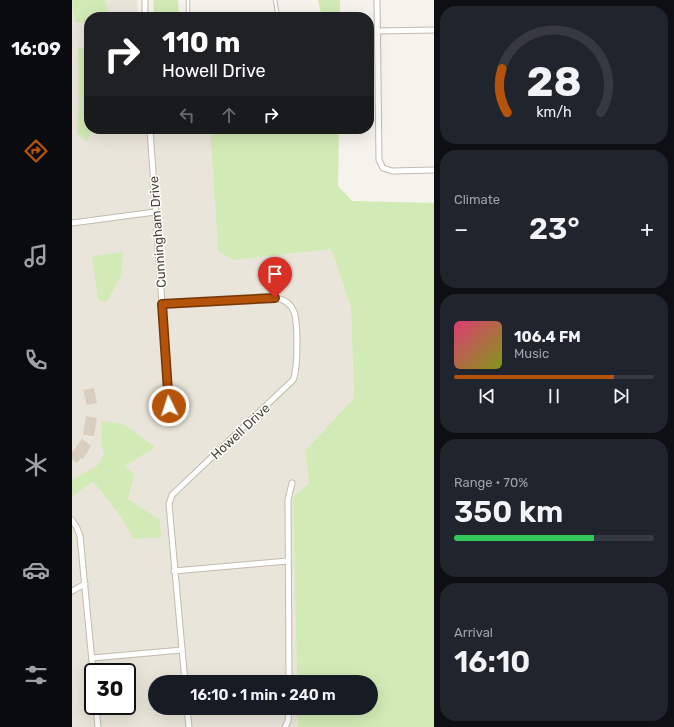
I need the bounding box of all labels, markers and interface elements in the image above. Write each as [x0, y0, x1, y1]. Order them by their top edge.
text: 110 m [162, 26, 240, 59]
icon: right [96, 28, 148, 80]
text: 16:09 [11, 38, 61, 60]
text: 28 [526, 57, 582, 106]
text: Howell Drive [162, 60, 266, 82]
icon: left [176, 104, 198, 126]
icon: ahead [218, 104, 240, 126]
icon: right [260, 104, 282, 126]
text: km/h [536, 104, 572, 121]
icon: directions [22, 137, 50, 165]
street label: Cunningham Drive [146, 175, 170, 288]
text: Climate [454, 192, 500, 207]
text: 23° [529, 211, 580, 247]
text: − [454, 216, 468, 243]
text: + [640, 216, 654, 243]
icon: music [22, 242, 50, 270]
pin [258, 257, 292, 298]
icon: arrive [264, 263, 286, 285]
text: 106.4 FM [514, 328, 581, 346]
icon: phone [22, 346, 50, 374]
text: Music [514, 346, 549, 361]
position arrow [148, 385, 190, 427]
icon: previous [476, 385, 498, 407]
icon: pause [543, 385, 565, 407]
icon: next [610, 385, 632, 407]
street label: Howell Drive [208, 400, 273, 462]
icon: climate [22, 451, 50, 479]
text: Range · 70% [454, 475, 528, 490]
text: 350 km [454, 494, 563, 530]
icon: car [22, 556, 50, 584]
text: Arrival [454, 625, 493, 640]
text: 16:10 [454, 644, 530, 680]
icon: filters [22, 661, 50, 689]
speed limit sign: 30 [84, 663, 136, 715]
text: 16:10 · 1 min · 240 m [190, 686, 336, 704]

